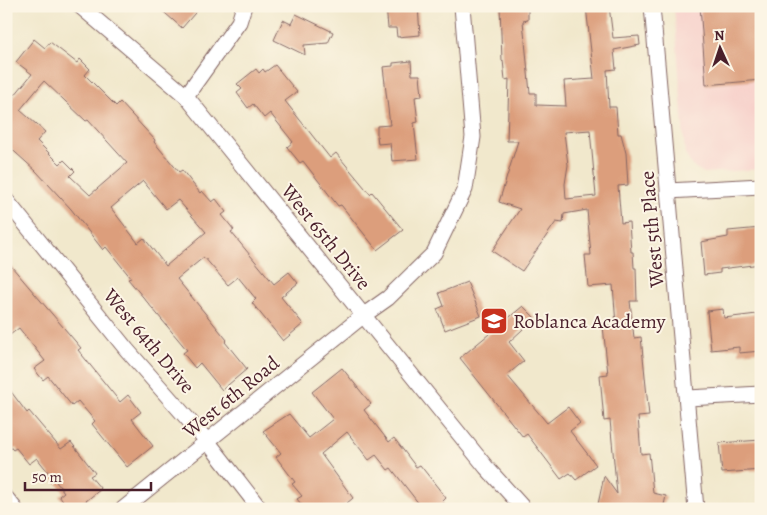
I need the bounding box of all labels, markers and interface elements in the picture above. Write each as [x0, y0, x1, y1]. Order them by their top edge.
north arrow [694, 22, 744, 72]
text: N [714, 26, 725, 45]
street label: West 5th Place [633, 170, 671, 289]
street label: West 65th Drive [274, 178, 377, 296]
street label: West 64th Drive [97, 282, 201, 399]
school or university icon: Roblanca Academy [479, 306, 509, 336]
place label: Roblanca Academy [513, 308, 666, 335]
street label: West 6th Road [176, 350, 285, 445]
scale bar [25, 460, 151, 492]
text: 50 m [32, 467, 62, 487]

